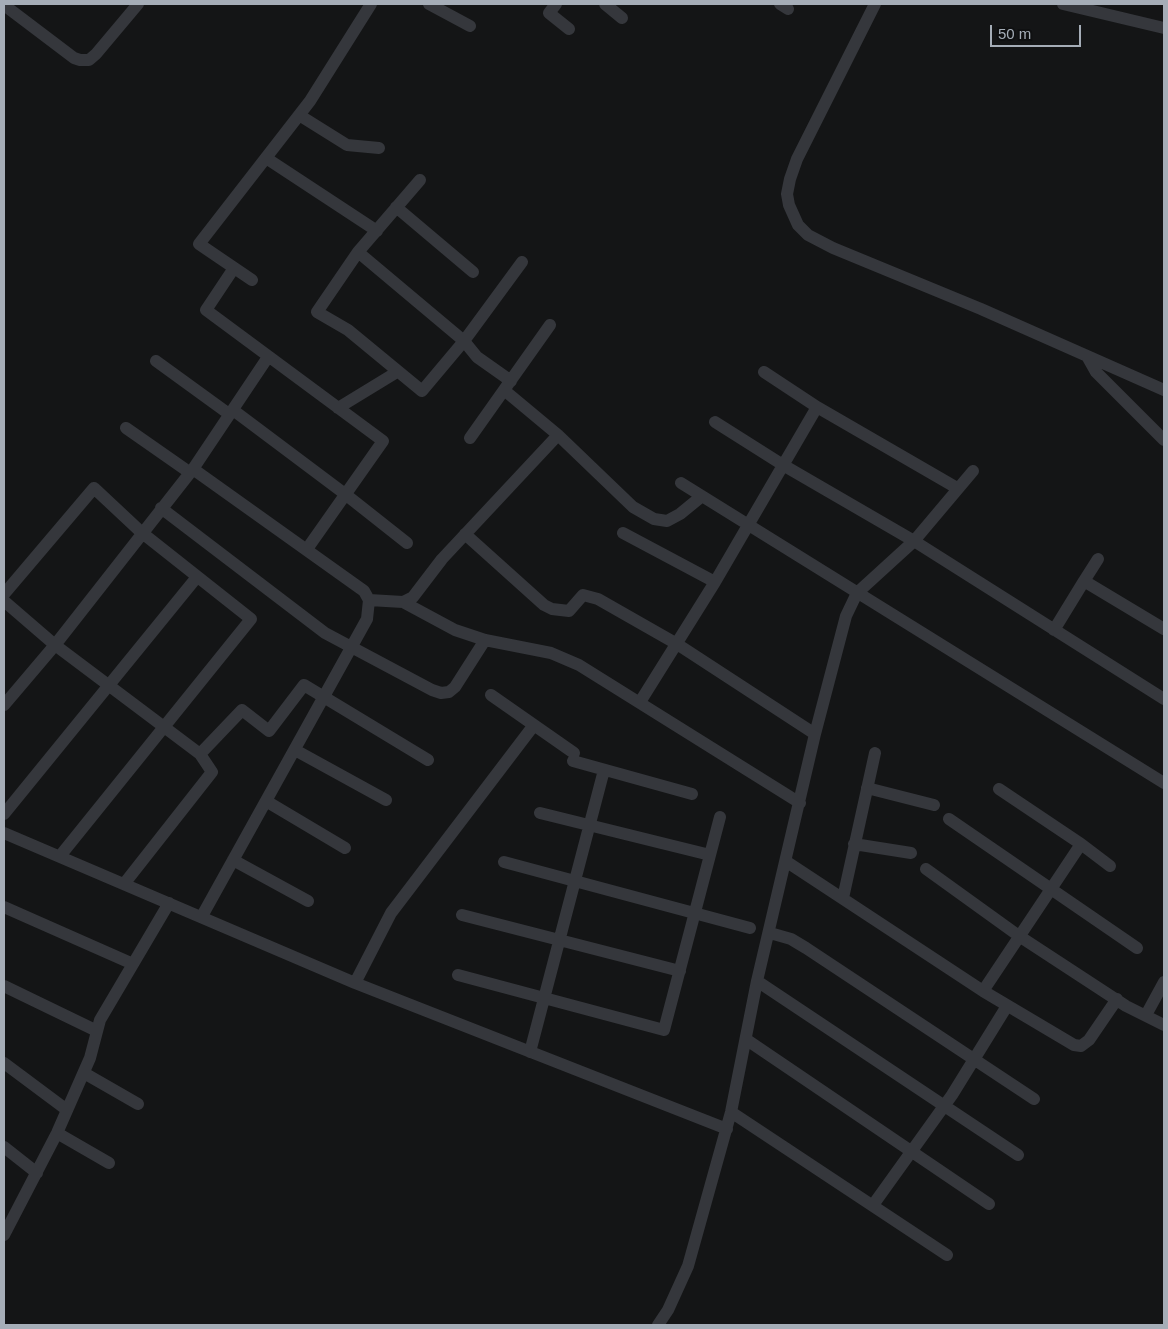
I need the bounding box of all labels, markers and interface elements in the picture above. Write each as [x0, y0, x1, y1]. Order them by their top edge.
scale bar [993, 15, 1084, 47]
text: 50 m [998, 25, 1031, 42]

